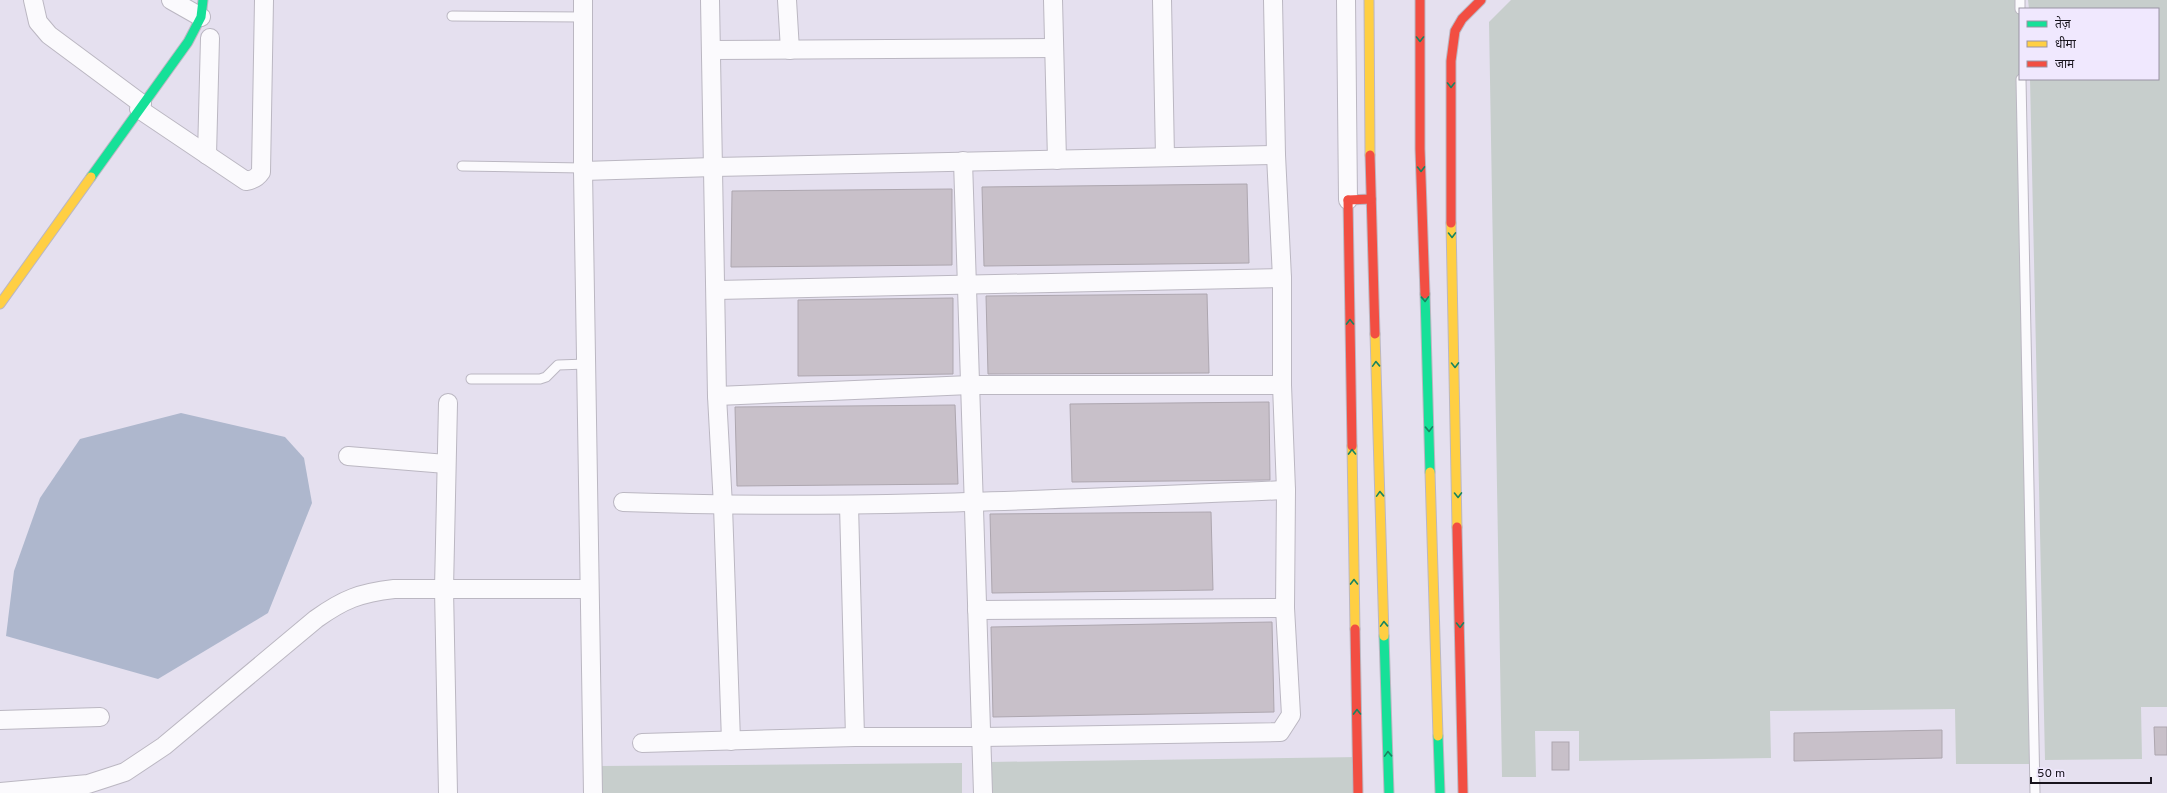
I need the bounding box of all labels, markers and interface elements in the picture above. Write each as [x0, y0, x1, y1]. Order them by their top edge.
legend [2019, 8, 2159, 80]
text: तेज़ [2055, 16, 2072, 33]
one-way arrow [1416, 36, 1424, 42]
text: धीमा [2055, 36, 2077, 53]
text: जाम [2055, 57, 2075, 73]
one-way arrow [1447, 82, 1455, 88]
one-way arrow [1417, 166, 1425, 172]
one-way arrow [1448, 232, 1457, 238]
one-way arrow [1420, 296, 1429, 302]
one-way arrow [1346, 319, 1354, 325]
one-way arrow [1372, 361, 1380, 367]
one-way arrow [1451, 362, 1459, 368]
one-way arrow [1424, 426, 1433, 432]
one-way arrow [1348, 449, 1356, 455]
one-way arrow [1376, 491, 1384, 497]
one-way arrow [1453, 492, 1462, 498]
one-way arrow [1350, 579, 1358, 585]
one-way arrow [1380, 621, 1388, 627]
one-way arrow [1456, 622, 1464, 628]
one-way arrow [1352, 709, 1361, 715]
one-way arrow [1384, 751, 1392, 757]
scale bar [2031, 759, 2151, 785]
text: 50 m [2037, 766, 2065, 782]

